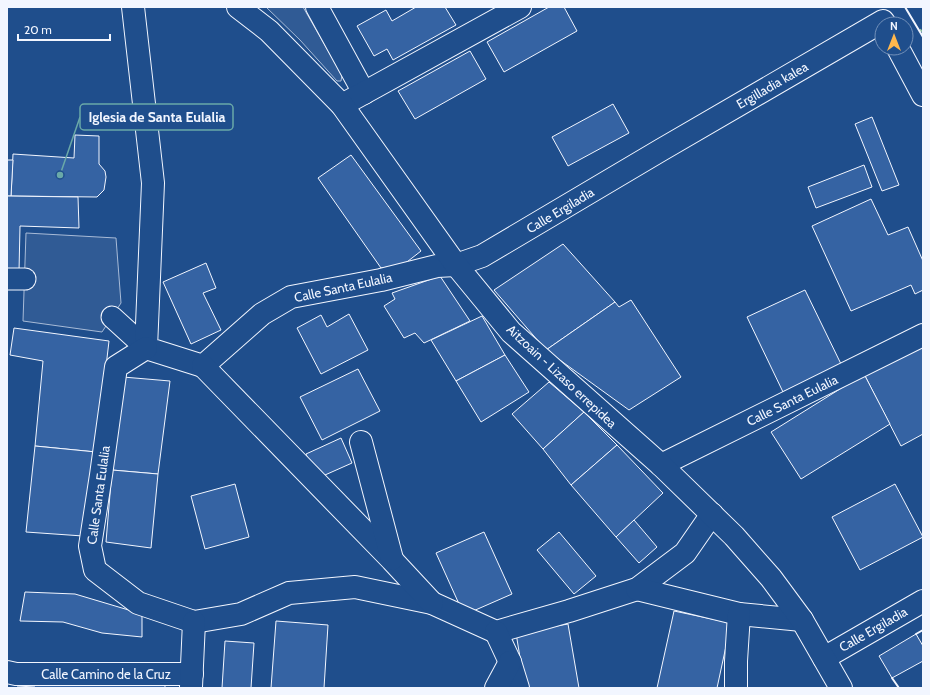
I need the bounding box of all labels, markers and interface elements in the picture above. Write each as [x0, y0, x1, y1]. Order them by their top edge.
scale bar [18, 16, 110, 42]
north arrow [874, 16, 914, 56]
text: N [890, 19, 898, 33]
text: 20 m [24, 22, 52, 37]
street label: Ergilladia kalea [733, 58, 811, 112]
callout: Iglesia de Santa Eulalia [80, 104, 233, 130]
text: Iglesia de Santa Eulalia [88, 108, 226, 126]
street label: Calle Ergiladia [523, 183, 597, 236]
street label: Calle Santa Eulalia [293, 269, 394, 305]
street label: Aitzoain - Lizaso errepidea [504, 321, 621, 432]
street label: Calle Santa Eulalia [744, 371, 841, 429]
street label: Calle Santa Eulalia [83, 444, 113, 545]
street label: Calle Ergiladia [836, 603, 911, 655]
street label: Calle Camino de la Cruz [41, 666, 171, 682]

